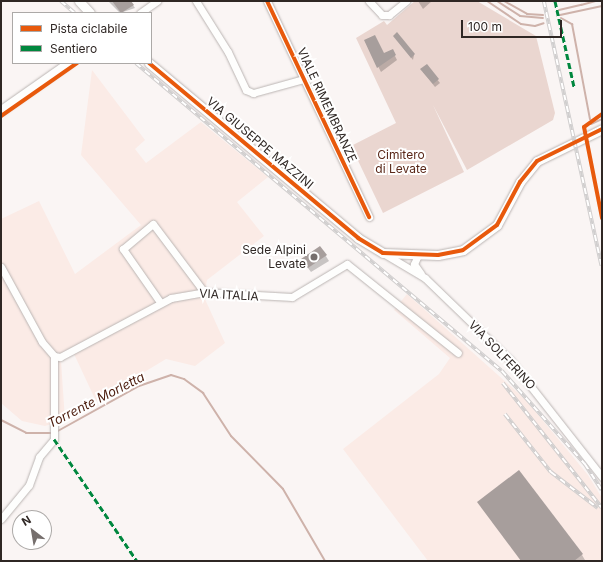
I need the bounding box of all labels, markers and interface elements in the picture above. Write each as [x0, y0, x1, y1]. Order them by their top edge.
legend [12, 12, 152, 64]
scale bar [463, 12, 564, 38]
text: 100 m [468, 19, 502, 34]
text: Pista ciclabile [50, 21, 127, 36]
text: Sentiero [50, 41, 97, 56]
street label: VIALE RIMEMBRANZE [294, 45, 360, 165]
street label: VIA GIUSEPPE MAZZINI [204, 94, 316, 192]
park label: Cimitero di Levate [375, 148, 427, 176]
place label: Sede Alpini Levate [242, 243, 306, 271]
marker: Sede Alpini Levate [309, 252, 319, 262]
street label: VIA ITALIA [199, 286, 259, 304]
street label: VIA SOLFERINO [465, 318, 539, 392]
water label: Torrente Morletta [45, 369, 147, 431]
north arrow [12, 510, 52, 550]
text: N [19, 512, 34, 529]

